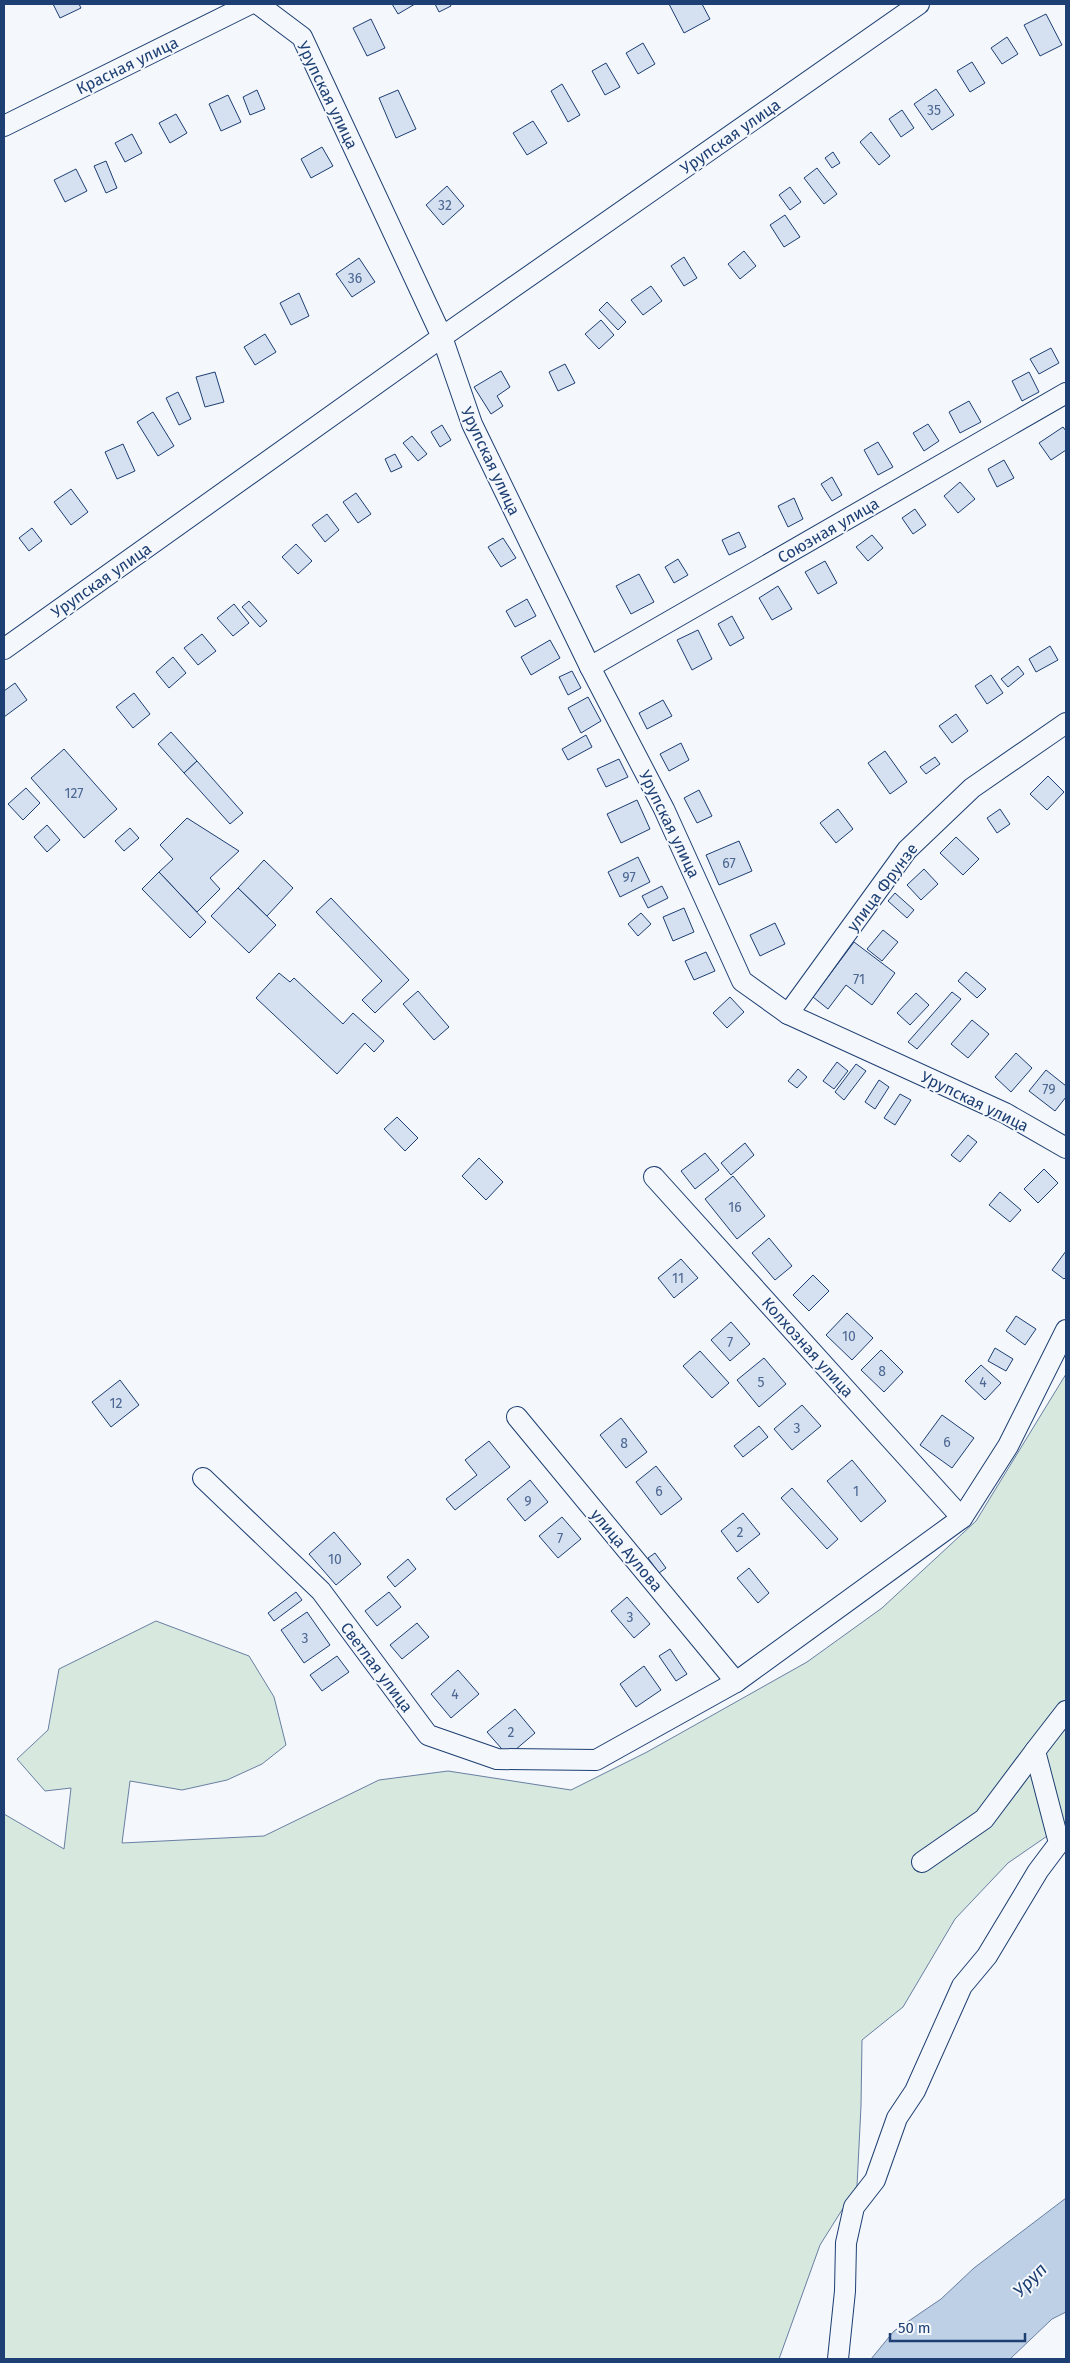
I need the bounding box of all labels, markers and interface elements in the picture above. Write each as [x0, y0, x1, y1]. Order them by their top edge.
street label: Красная улица [73, 33, 181, 98]
street label: Урупская улица [293, 38, 362, 152]
street label: Урупская улица [677, 95, 784, 178]
house number: 35 [927, 102, 941, 119]
house number: 32 [438, 197, 452, 214]
house number: 36 [348, 270, 362, 287]
street label: Урупская улица [457, 404, 524, 518]
street label: Союзная улица [774, 494, 882, 567]
street label: Урупская улица [48, 539, 155, 622]
street label: Урупская улица [635, 767, 704, 881]
house number: 127 [64, 785, 84, 802]
street label: улица Фрунзе [843, 839, 922, 935]
house number: 67 [722, 855, 736, 872]
house number: 97 [622, 869, 636, 886]
house number: 71 [853, 971, 865, 988]
street label: Урупская улица [918, 1067, 1032, 1136]
house number: 79 [1042, 1081, 1056, 1098]
house number: 16 [728, 1199, 742, 1216]
house number: 11 [672, 1270, 684, 1287]
street label: Колхозная улица [758, 1293, 858, 1401]
house number: 10 [842, 1328, 856, 1345]
house number: 7 [727, 1334, 733, 1351]
house number: 8 [878, 1363, 886, 1380]
house number: 5 [757, 1374, 765, 1391]
house number: 4 [979, 1374, 987, 1391]
house number: 12 [110, 1395, 123, 1412]
house number: 3 [794, 1420, 801, 1437]
house number: 6 [943, 1434, 951, 1451]
house number: 8 [620, 1435, 628, 1452]
house number: 6 [655, 1483, 663, 1500]
house number: 1 [853, 1483, 859, 1500]
house number: 9 [524, 1493, 532, 1510]
street label: улица Аулова [587, 1505, 667, 1595]
house number: 2 [737, 1524, 744, 1541]
house number: 7 [557, 1530, 563, 1547]
house number: 10 [328, 1551, 342, 1568]
house number: 3 [627, 1609, 634, 1626]
street label: Светлая улица [337, 1618, 417, 1716]
house number: 3 [302, 1630, 309, 1647]
house number: 4 [451, 1686, 459, 1703]
house number: 2 [508, 1724, 515, 1741]
water label: Уруп [1008, 2258, 1052, 2302]
scale bar [890, 2310, 1025, 2342]
text: 50 m [898, 2319, 931, 2337]

